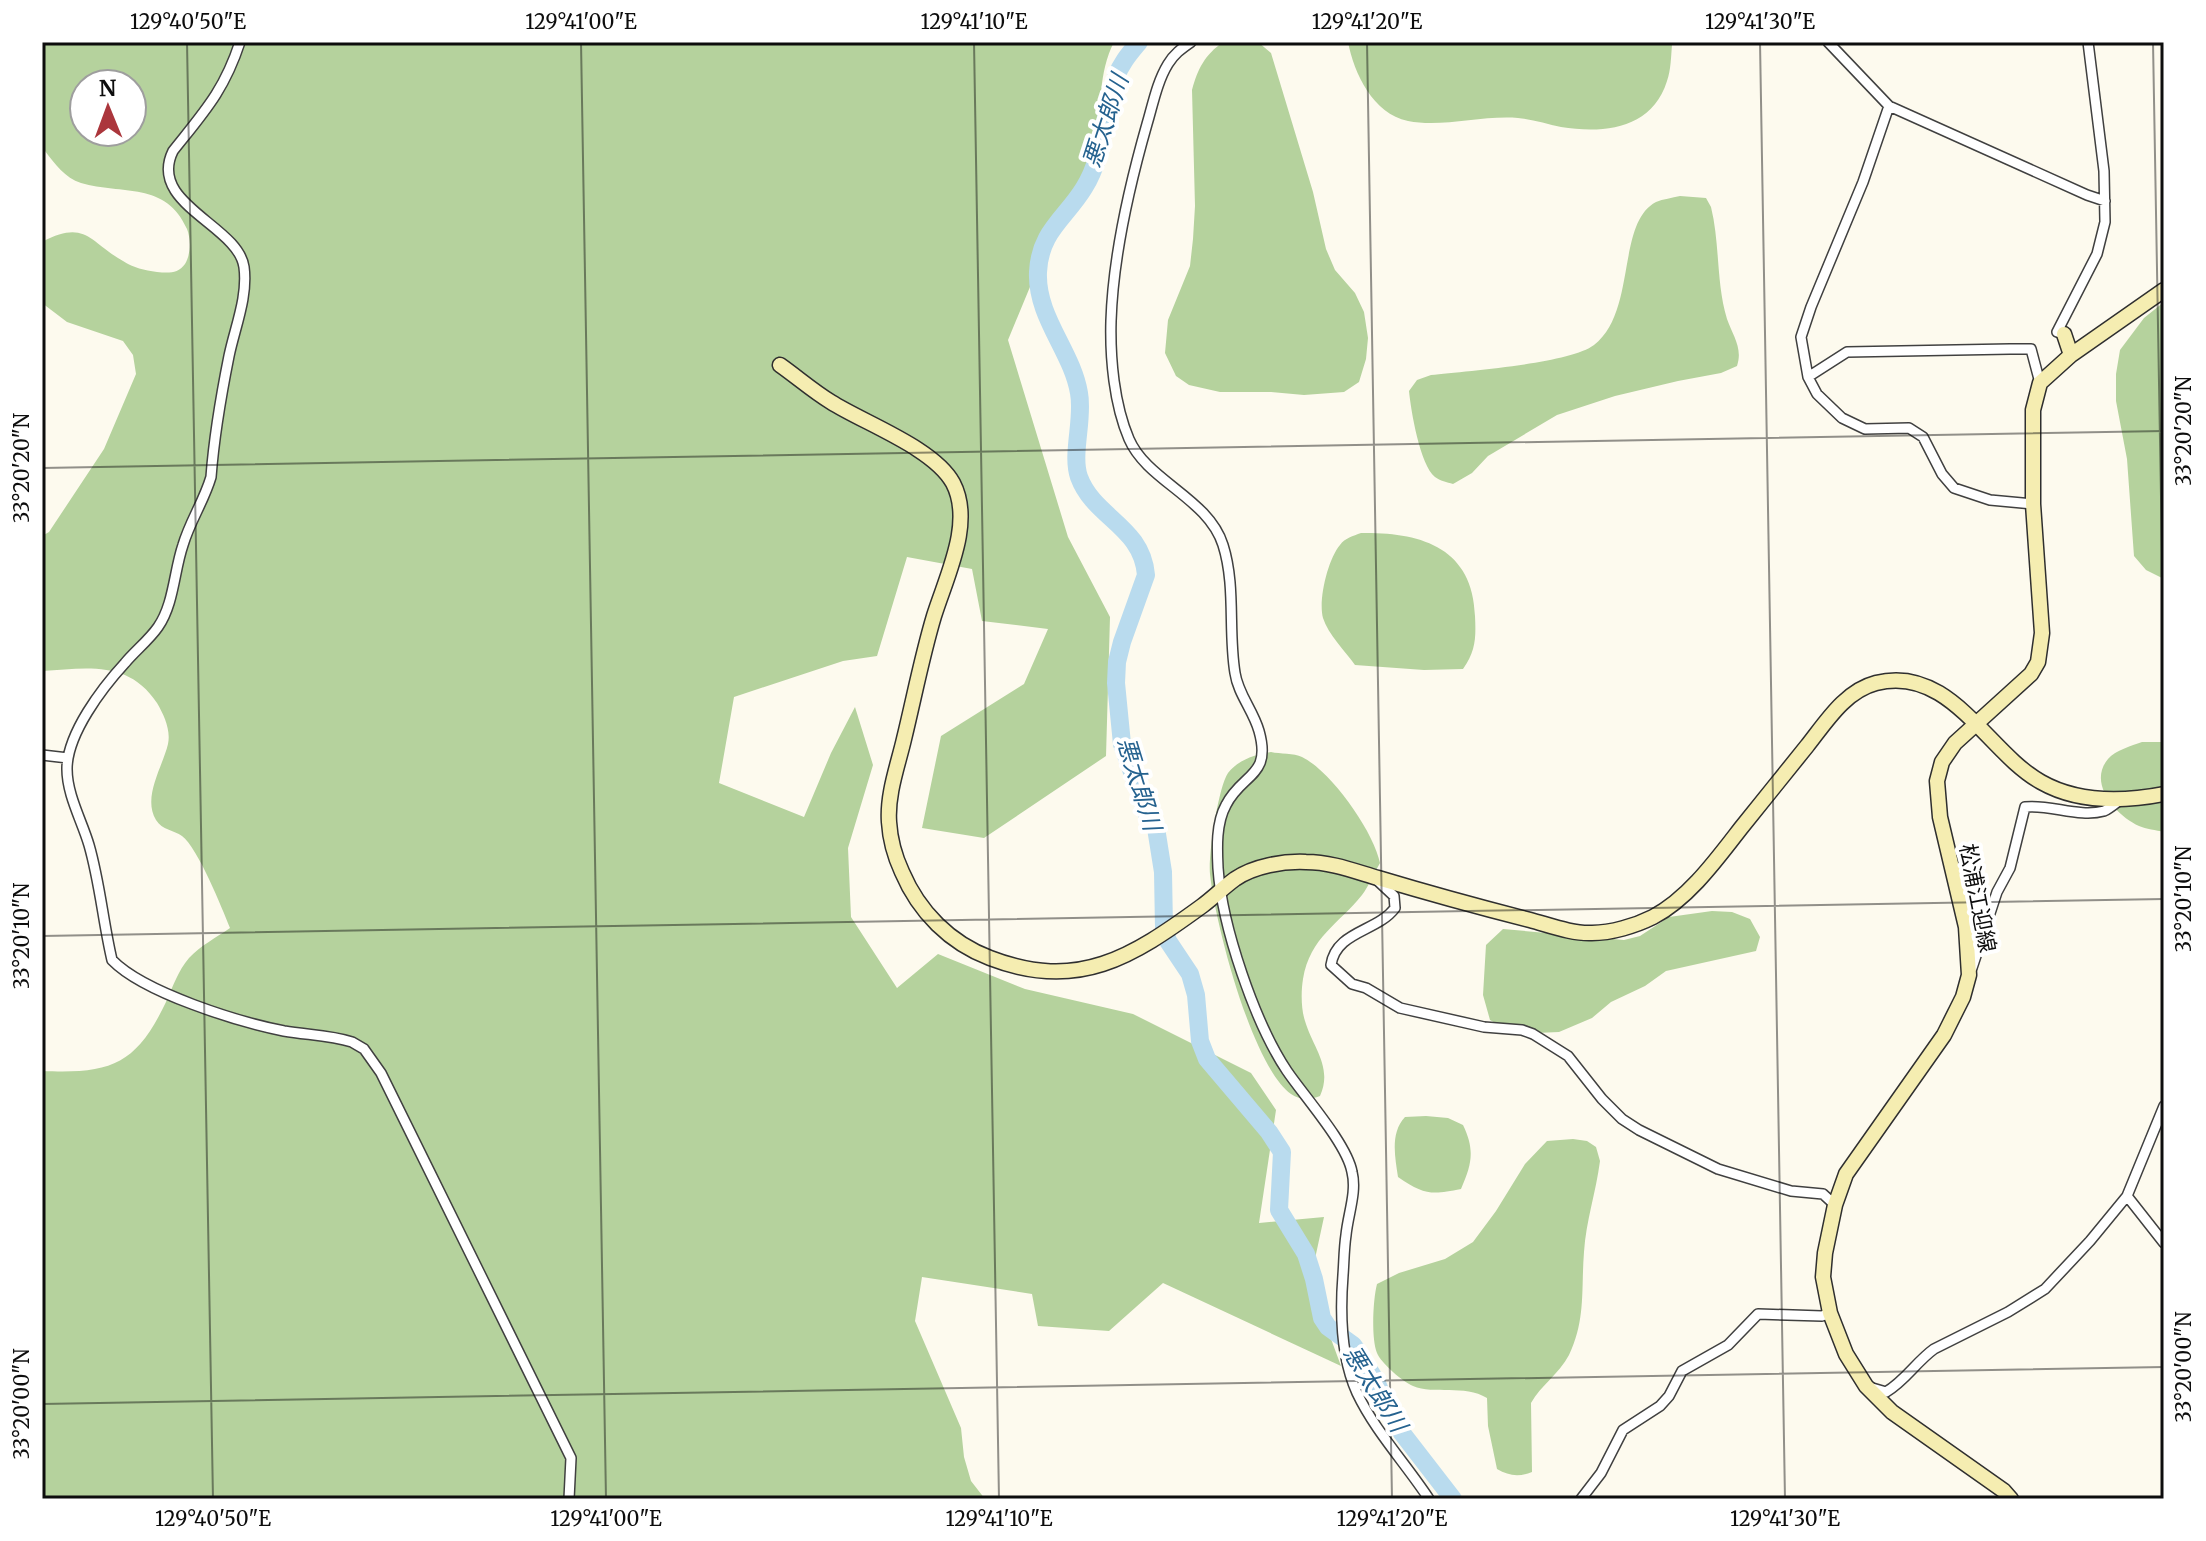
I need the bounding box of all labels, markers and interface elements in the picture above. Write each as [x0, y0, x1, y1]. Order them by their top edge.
text: 129°40'50"E [130, 9, 246, 34]
text: 129°41'00"E [525, 9, 637, 34]
text: 129°41'10"E [920, 9, 1028, 34]
text: 129°41'20"E [1312, 9, 1422, 34]
text: 129°41'30"E [1705, 9, 1815, 34]
north arrow [68, 68, 148, 148]
water label: 悪太郎川 [1076, 68, 1136, 171]
text: N [99, 74, 117, 102]
text: 33°20'20"N [2171, 376, 2196, 486]
text: 33°20'20"N [9, 413, 34, 523]
water label: 悪太郎川 [1111, 733, 1169, 837]
street label: 松浦江迎線 [1954, 841, 2002, 955]
text: 33°20'10"N [2171, 845, 2196, 952]
text: 33°20'10"N [9, 882, 34, 989]
text: 33°20'00"N [2171, 1311, 2196, 1422]
water label: 悪太郎川 [1337, 1340, 1416, 1440]
text: 33°20'00"N [9, 1348, 34, 1459]
text: 129°40'50"E [155, 1506, 271, 1531]
text: 129°41'00"E [550, 1506, 662, 1531]
text: 129°41'10"E [945, 1506, 1053, 1531]
text: 129°41'20"E [1337, 1506, 1447, 1531]
text: 129°41'30"E [1730, 1506, 1840, 1531]

